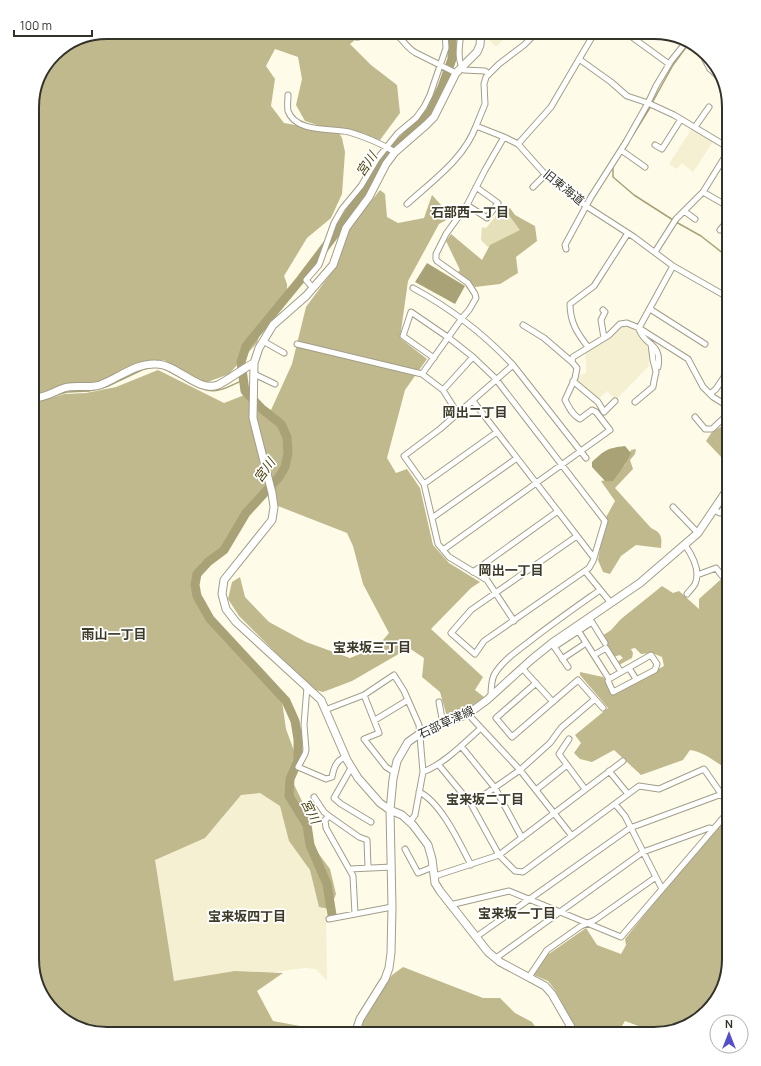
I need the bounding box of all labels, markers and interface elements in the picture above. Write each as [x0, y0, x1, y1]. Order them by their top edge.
scale bar [14, 12, 92, 38]
text: 100 m [20, 17, 52, 34]
water label: 宮川 [351, 147, 382, 180]
street label: 旧東海道 [540, 165, 588, 209]
district label: 石部西一丁目 [431, 203, 509, 221]
district label: 岡出二丁目 [442, 403, 508, 421]
water label: 宮川 [249, 453, 280, 486]
district label: 岡出一丁目 [478, 561, 544, 579]
district label: 雨山一丁目 [81, 625, 147, 643]
district label: 宝来坂三丁目 [333, 638, 411, 656]
street label: 石部草津線 [415, 702, 477, 742]
district label: 宝来坂二丁目 [446, 790, 524, 808]
water label: 宮川 [297, 795, 326, 828]
district label: 宝来坂一丁目 [478, 904, 556, 922]
district label: 宝来坂四丁目 [208, 907, 286, 925]
north arrow [709, 1014, 749, 1054]
text: N [725, 1016, 733, 1031]

